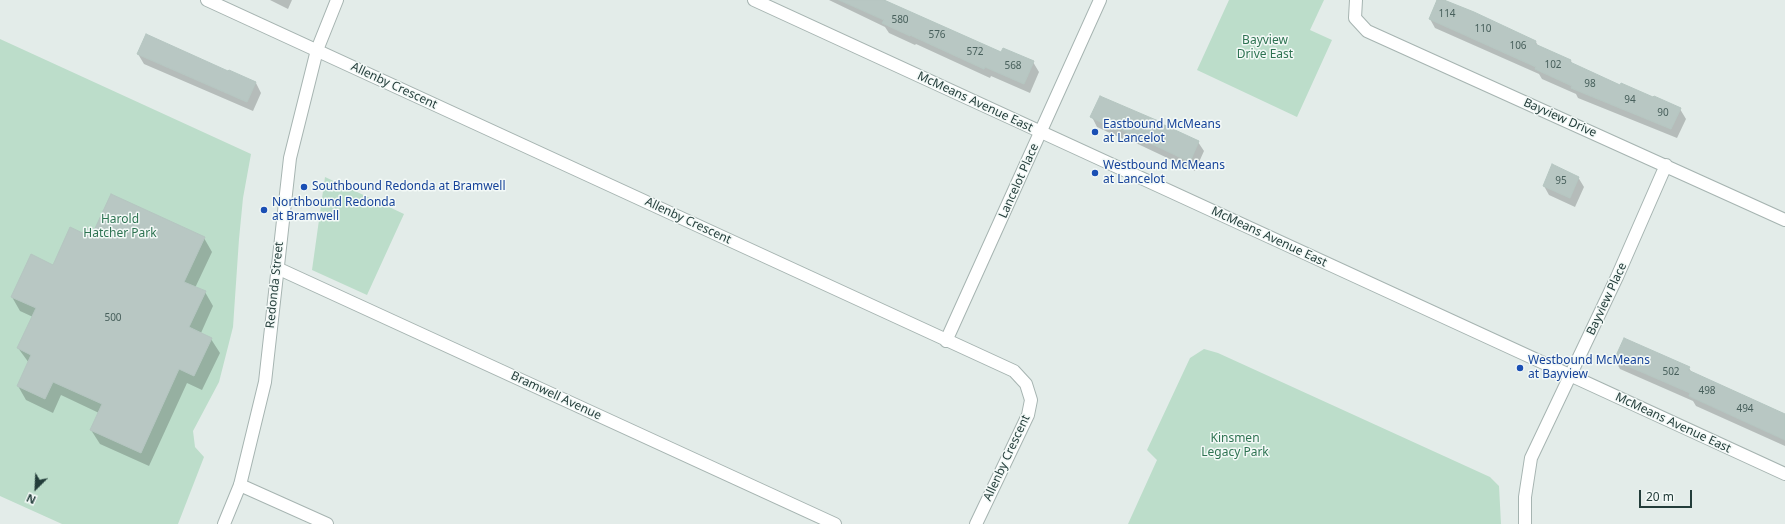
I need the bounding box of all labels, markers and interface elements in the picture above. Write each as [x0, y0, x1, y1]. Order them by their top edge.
house number: 114 [1438, 8, 1456, 20]
house number: 580 [891, 14, 909, 26]
house number: 110 [1474, 23, 1492, 35]
house number: 576 [928, 29, 946, 41]
park label: Bayview Drive East [1237, 34, 1293, 62]
house number: 106 [1509, 40, 1527, 52]
house number: 572 [966, 46, 984, 58]
house number: 102 [1544, 59, 1562, 71]
street label: Allenby Crescent [349, 60, 439, 112]
house number: 568 [1004, 60, 1022, 72]
street label: McMeans Avenue East [915, 69, 1035, 135]
house number: 98 [1584, 78, 1596, 90]
house number: 94 [1624, 94, 1636, 106]
street label: Bayview Drive [1521, 95, 1599, 141]
house number: 90 [1657, 107, 1669, 119]
place label: Eastbound McMeans at Lancelot [1103, 118, 1221, 146]
marker: Eastbound McMeans at Lancelot [1090, 127, 1100, 137]
street label: Lancelot Place [996, 141, 1042, 221]
place label: Westbound McMeans at Lancelot [1103, 159, 1225, 187]
marker: Westbound McMeans at Lancelot [1090, 168, 1100, 178]
house number: 95 [1555, 175, 1567, 187]
place label: Southbound Redonda at Bramwell [312, 180, 506, 194]
marker: Southbound Redonda at Bramwell [299, 182, 309, 192]
street label: Allenby Crescent [643, 195, 733, 247]
place label: Northbound Redonda at Bramwell [272, 196, 395, 224]
street label: McMeans Avenue East [1209, 204, 1329, 270]
marker: Northbound Redonda at Bramwell [259, 205, 269, 215]
park label: Harold Hatcher Park [83, 213, 157, 241]
street label: Redonda Street [263, 241, 287, 329]
street label: Bayview Place [1584, 260, 1630, 338]
house number: 500 [104, 312, 122, 324]
place label: Westbound McMeans at Bayview [1528, 354, 1650, 382]
marker: Westbound McMeans at Bayview [1515, 363, 1525, 373]
house number: 502 [1662, 366, 1680, 378]
street label: Bramwell Avenue [508, 369, 604, 423]
house number: 498 [1698, 385, 1716, 397]
street label: McMeans Avenue East [1613, 390, 1733, 456]
house number: 494 [1736, 403, 1754, 415]
street label: Allenby Crescent [981, 413, 1033, 503]
park label: Kinsmen Legacy Park [1201, 432, 1269, 460]
north arrow [16, 468, 56, 508]
scale bar [1641, 482, 1694, 508]
text: 20 m [1646, 488, 1674, 505]
text: N [24, 491, 38, 508]

